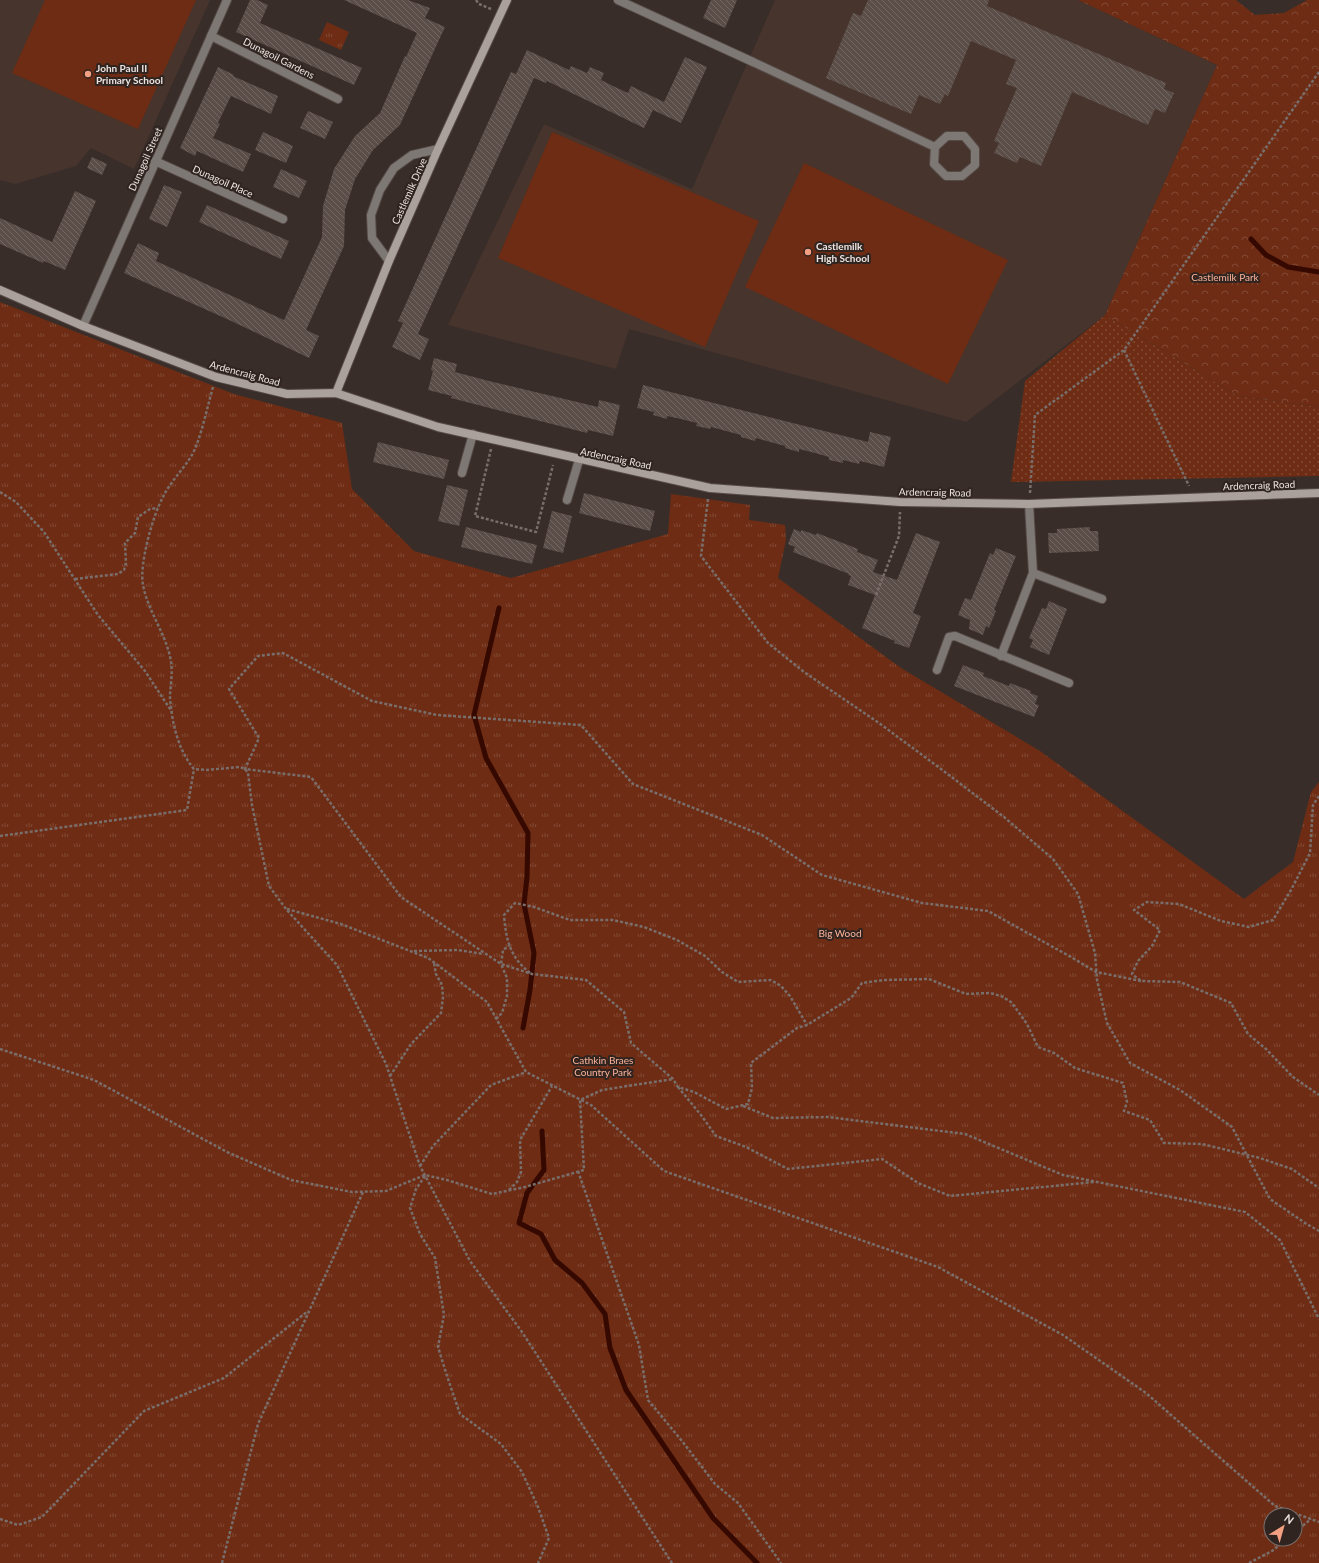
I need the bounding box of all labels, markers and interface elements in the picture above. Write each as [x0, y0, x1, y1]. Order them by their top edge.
street label: Dunagoil Gardens [241, 35, 317, 81]
place label: John Paul II Primary School [96, 62, 163, 86]
marker: John Paul II Primary School [83, 69, 93, 79]
street label: Dunagoil Street [126, 125, 164, 193]
street label: Castlemilk Drive [389, 156, 429, 226]
street label: Dunagoil Place [191, 162, 255, 200]
place label: Castlemilk High School [816, 240, 869, 264]
marker: Castlemilk High School [803, 247, 813, 257]
park label: Castlemilk Park [1191, 271, 1260, 283]
street label: Ardencraig Road [209, 358, 281, 388]
street label: Ardencraig Road [579, 445, 653, 471]
street label: Ardencraig Road [1223, 478, 1295, 492]
street label: Ardencraig Road [899, 485, 971, 499]
park label: Big Wood [818, 927, 862, 939]
park label: Cathkin Braes Country Park [573, 1054, 633, 1078]
north arrow [1263, 1507, 1303, 1547]
text: N [1282, 1511, 1297, 1526]

